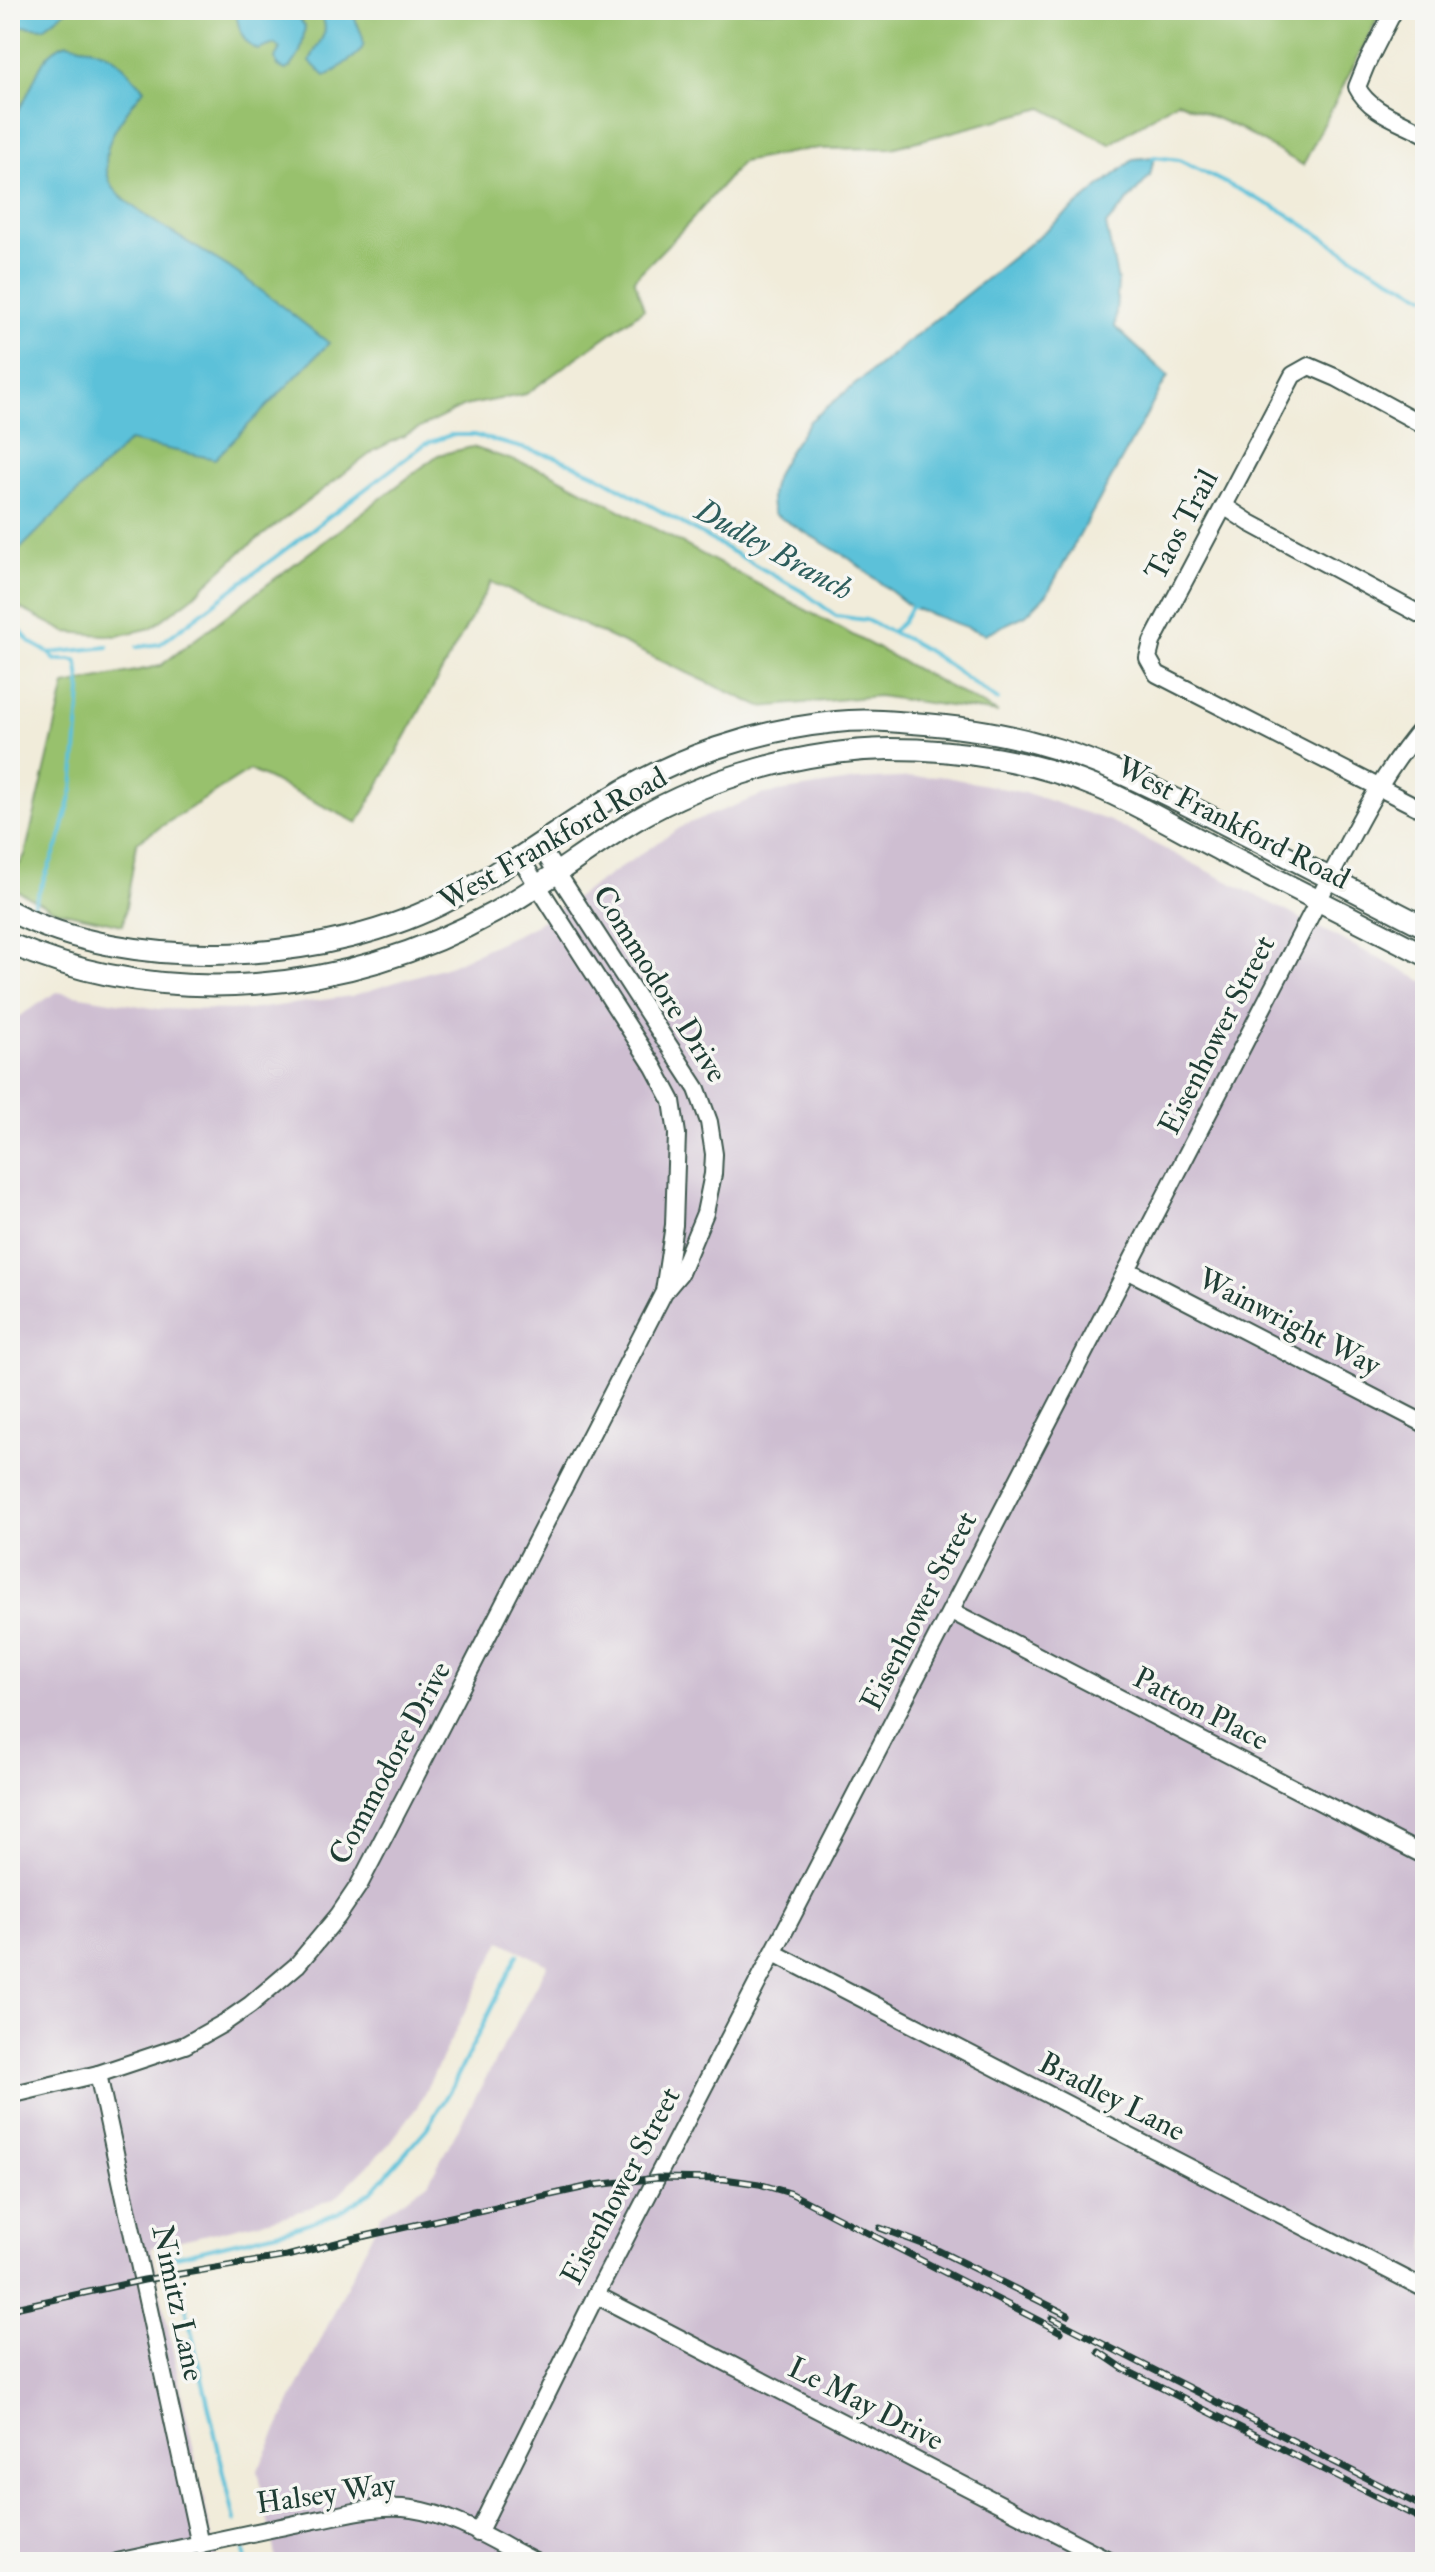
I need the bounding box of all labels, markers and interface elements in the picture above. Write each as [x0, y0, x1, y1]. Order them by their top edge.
street label: Taos Trail [1137, 463, 1227, 587]
water label: Dudley Branch [687, 490, 860, 610]
street label: West Frankford Road [1109, 748, 1356, 898]
street label: West Frankford Road [432, 759, 674, 920]
street label: Commodore Drive [585, 879, 735, 1089]
street label: Eisenhower Street [1151, 929, 1283, 1141]
street label: Wainwright Way [1190, 1260, 1387, 1384]
street label: Eisenhower Street [853, 1505, 985, 1717]
street label: Commodore Drive [321, 1655, 459, 1871]
street label: Patton Place [1127, 1659, 1275, 1759]
street label: Bradley Lane [1033, 2044, 1191, 2150]
street label: Eisenhower Street [553, 2081, 689, 2291]
street label: Nimitz Lane [143, 2222, 213, 2384]
street label: Le May Drive [782, 2349, 950, 2459]
street label: Halsey Way [254, 2466, 399, 2522]

